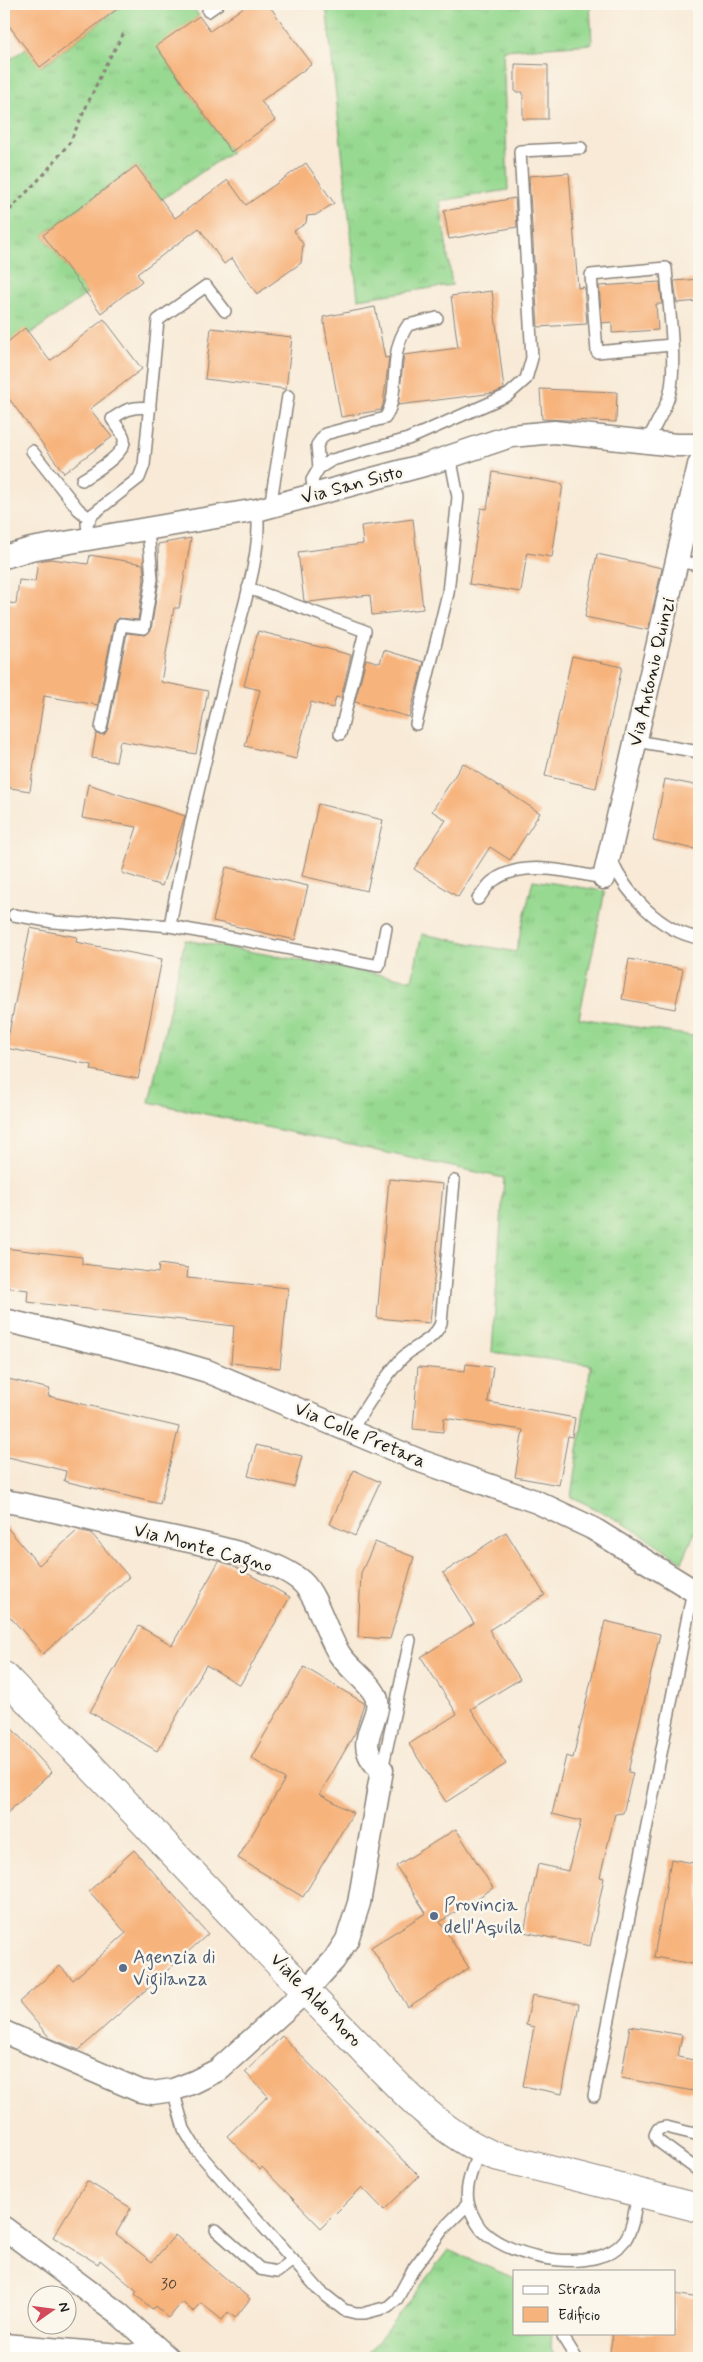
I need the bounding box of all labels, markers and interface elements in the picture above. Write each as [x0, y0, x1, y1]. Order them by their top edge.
street label: Via San Sisto [298, 459, 406, 511]
street label: Via Antonio Quinzi [623, 595, 681, 749]
street label: Via Colle Pretara [291, 1396, 429, 1474]
street label: Via Monte Cagno [130, 1518, 275, 1581]
place label: Provincia dell'Aquila [444, 1893, 523, 1940]
marker: Provincia dell'Aquila [428, 1910, 440, 1922]
place label: Agenzia di Vigilanza [133, 1945, 216, 1995]
street label: Viale Aldo Moro [265, 1947, 367, 2053]
marker: Agenzia di Vigilanza [117, 1962, 129, 1974]
legend [513, 2270, 676, 2334]
house number: 30 [161, 2274, 177, 2295]
text: Strada [558, 2280, 601, 2300]
north arrow [28, 2284, 78, 2334]
text: N [54, 2300, 74, 2314]
text: Edificio [558, 2306, 600, 2326]

